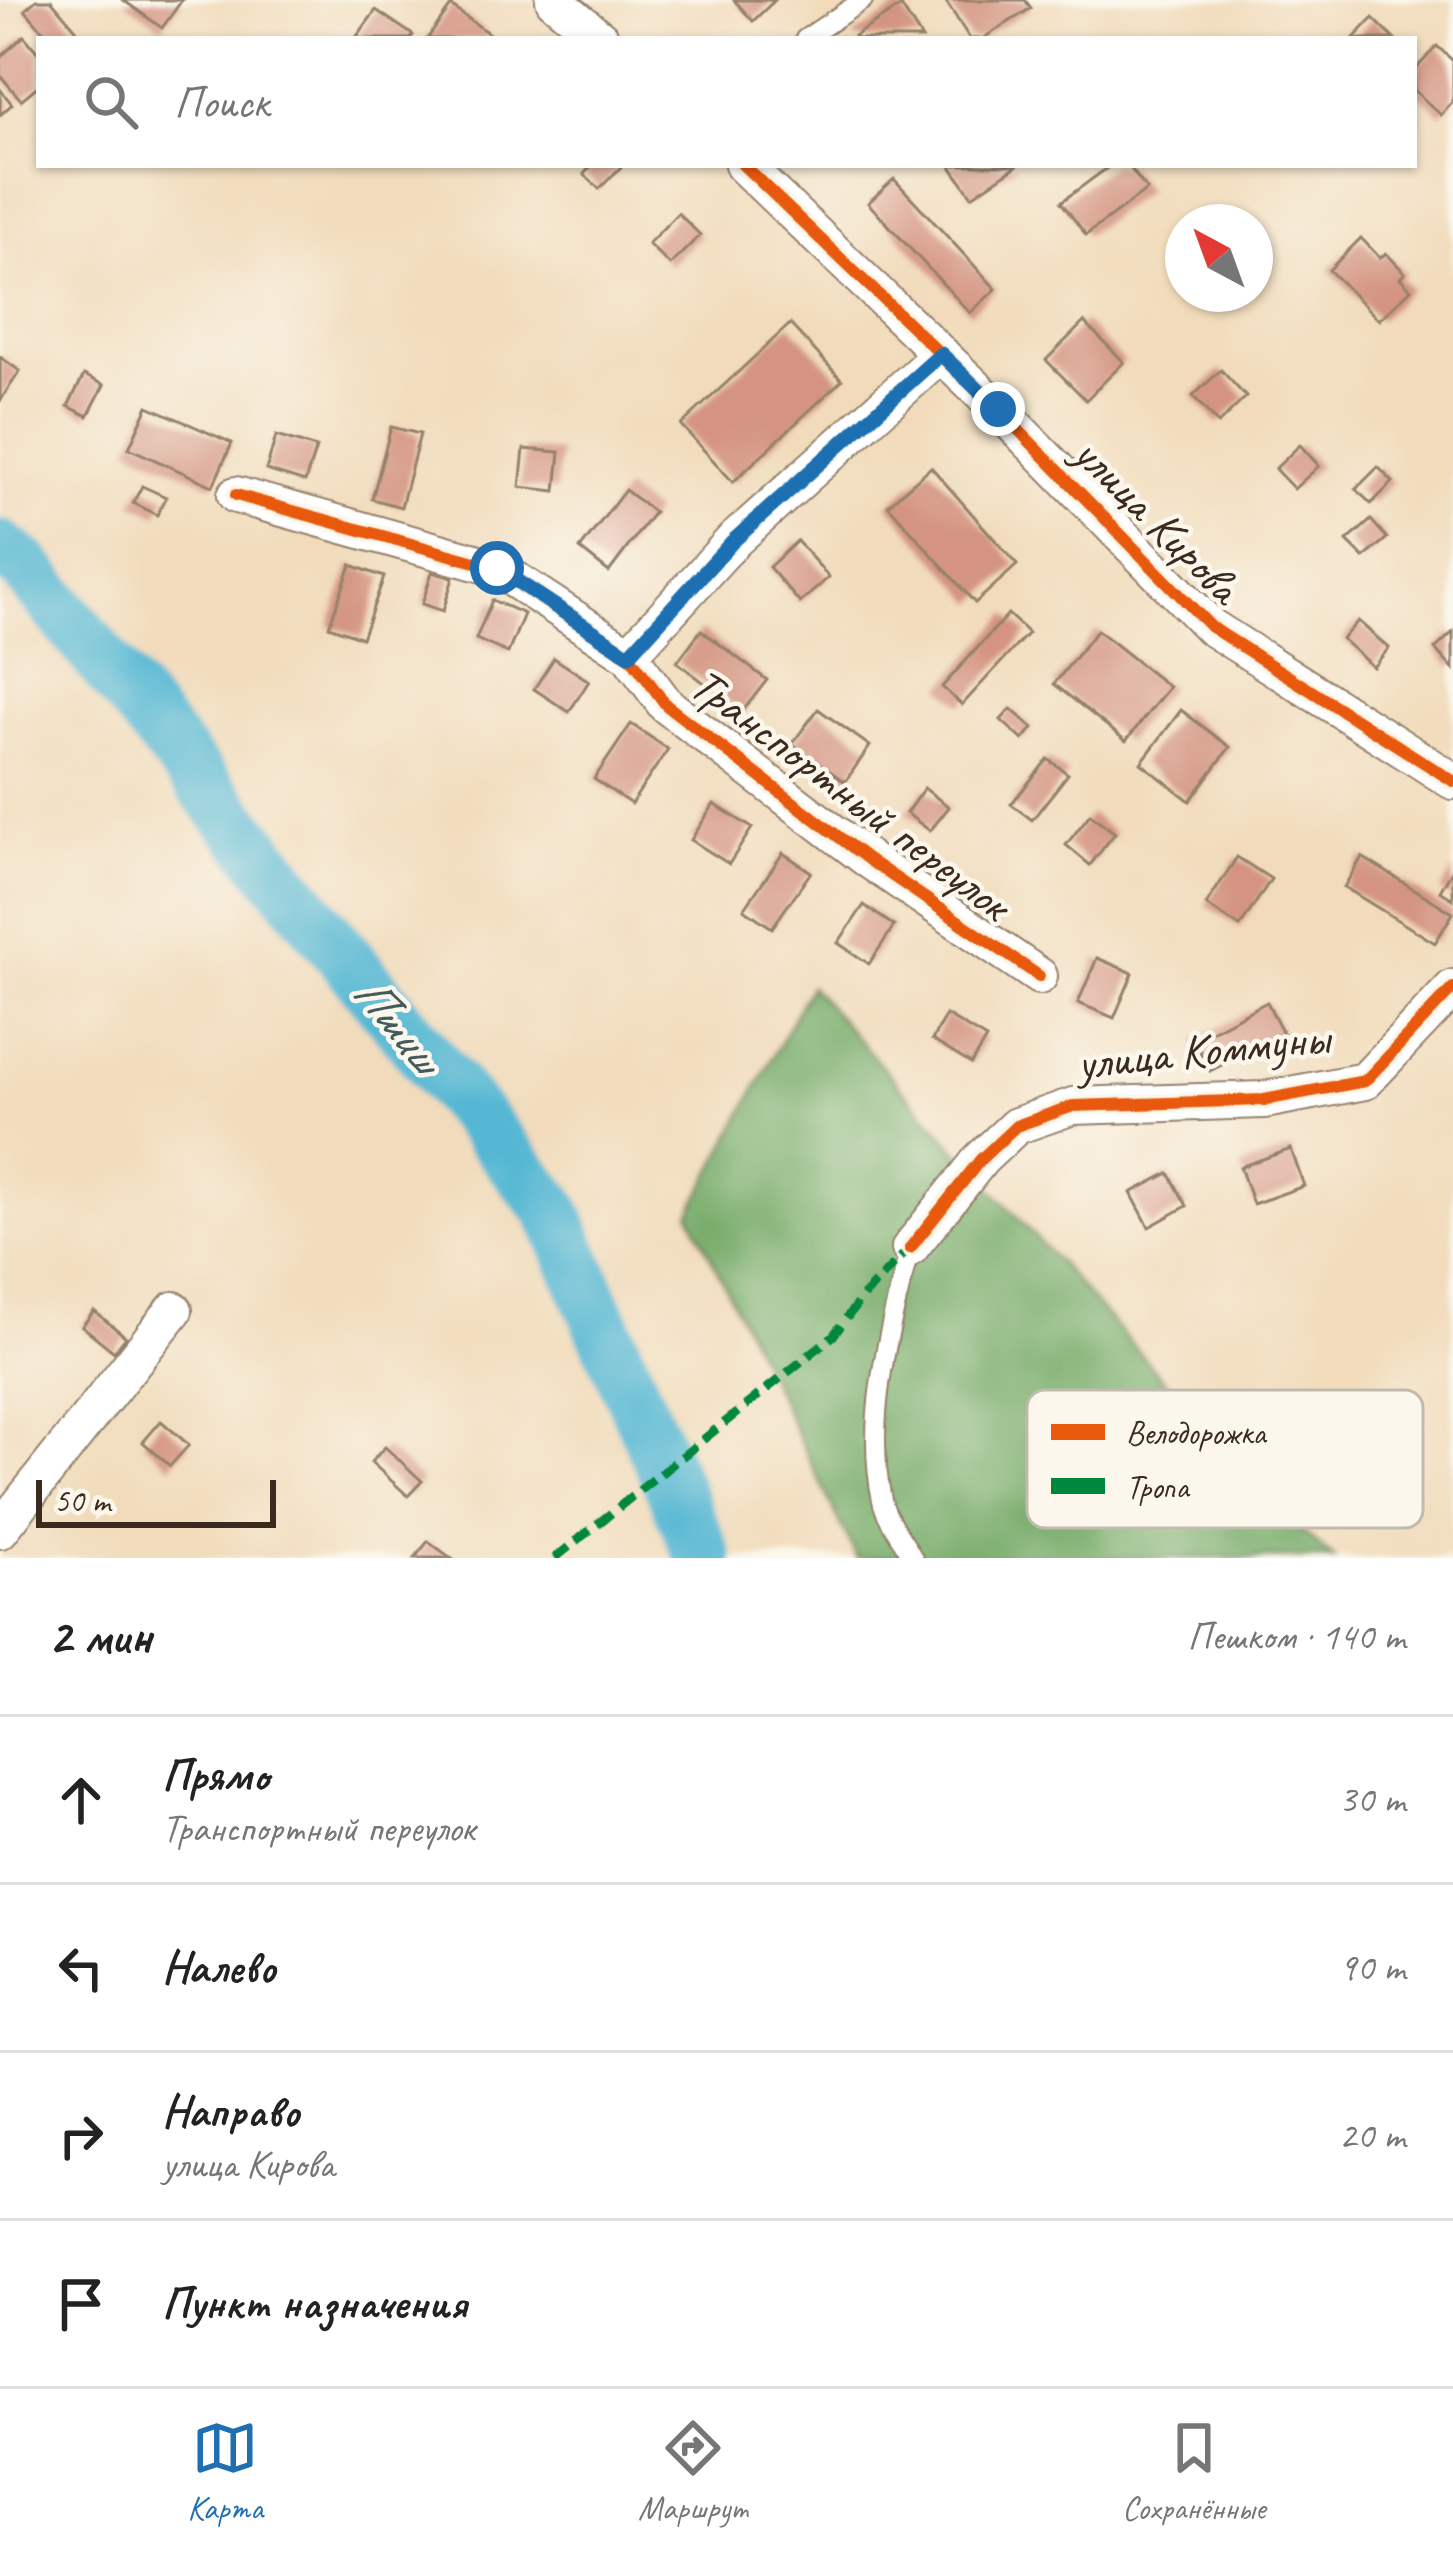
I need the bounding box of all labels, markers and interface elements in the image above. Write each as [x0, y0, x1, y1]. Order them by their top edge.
search box [36, 36, 1417, 168]
icon: search [78, 69, 144, 135]
text: Поиск [174, 74, 269, 131]
north arrow [1165, 204, 1273, 312]
route end [971, 382, 1025, 436]
street label: улица Кирова [1059, 421, 1256, 619]
route start [470, 541, 524, 595]
street label: Транспортный переулок [679, 654, 1026, 936]
water label: Пшиш [340, 962, 461, 1091]
street label: улица Коммуны [1071, 1007, 1336, 1093]
legend [1027, 1390, 1423, 1528]
text: Велодорожка [1126, 1412, 1267, 1454]
text: Тропа [1126, 1466, 1190, 1508]
scale bar [36, 1474, 276, 1527]
text: 50 m [54, 1480, 110, 1522]
text: 2 мин [48, 1604, 152, 1668]
text: Пешком · 140 m [1187, 1612, 1405, 1661]
text: Прямо [162, 1747, 269, 1804]
icon: ahead [48, 1767, 114, 1833]
text: 30 m [1339, 1775, 1405, 1824]
text: Транспортный переулок [162, 1804, 475, 1853]
icon: left [48, 1935, 114, 2001]
text: Налево [162, 1939, 276, 1996]
text: 90 m [1339, 1943, 1405, 1992]
text: Направо [162, 2083, 300, 2140]
icon: right [48, 2103, 114, 2169]
text: 20 m [1339, 2111, 1405, 2160]
text: улица Кирова [162, 2140, 334, 2189]
icon: arrive [48, 2271, 114, 2337]
text: Пункт назначения [162, 2275, 467, 2332]
tab: Карта [188, 2415, 263, 2529]
tab: Маршрут [638, 2415, 747, 2529]
tab: Сохранённые [1122, 2415, 1265, 2529]

